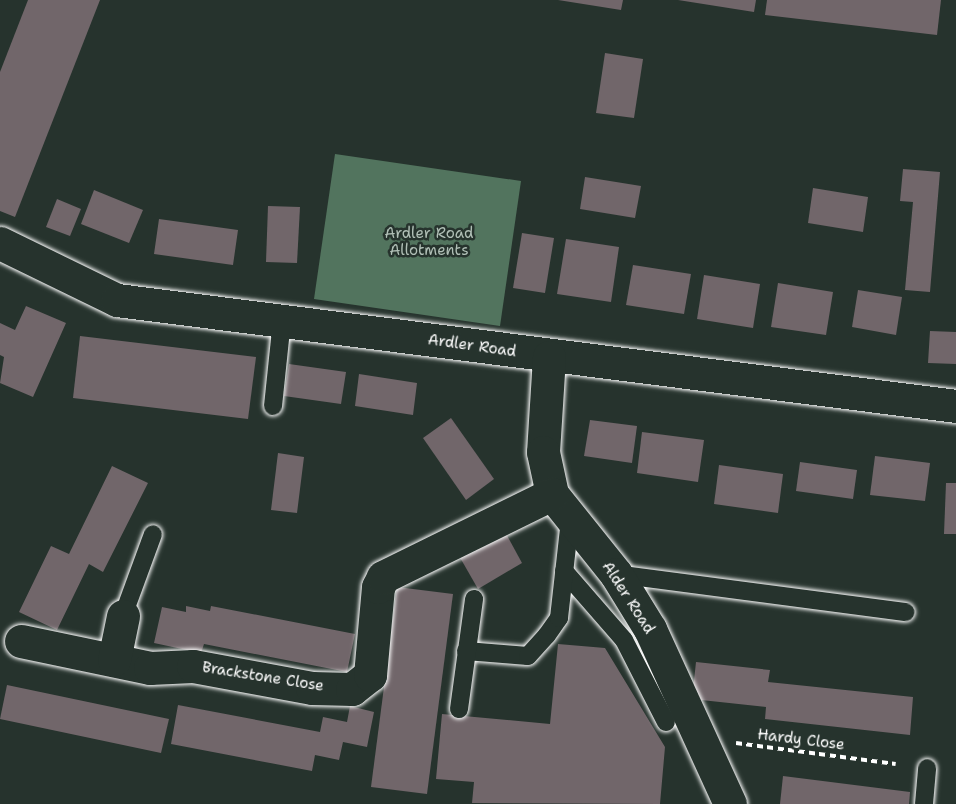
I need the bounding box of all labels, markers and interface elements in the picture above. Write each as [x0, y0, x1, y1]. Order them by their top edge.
park label: Ardler Road Allotments [384, 224, 474, 259]
street label: Ardler Road [427, 331, 517, 361]
street label: Alder Road [598, 558, 658, 638]
street label: Brackstone Close [201, 659, 325, 695]
street label: Hardy Close [756, 726, 846, 754]

